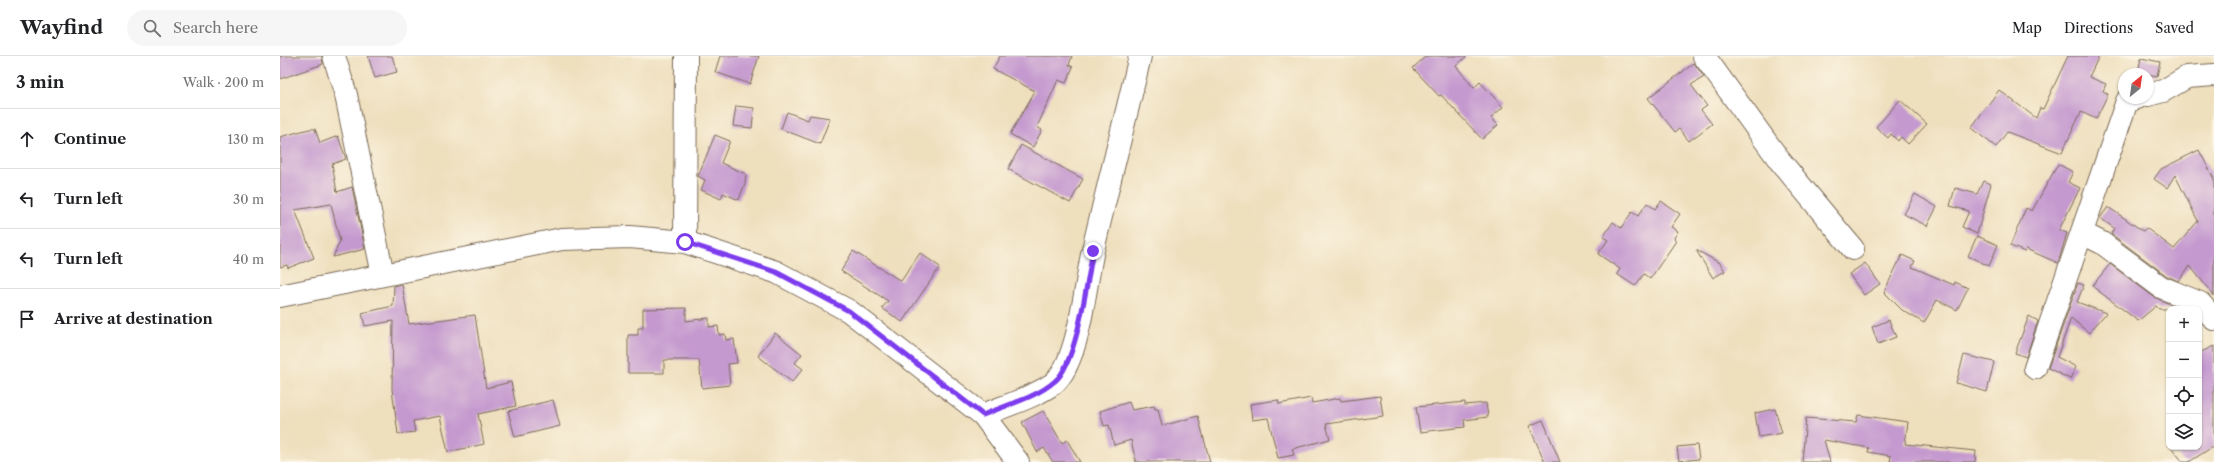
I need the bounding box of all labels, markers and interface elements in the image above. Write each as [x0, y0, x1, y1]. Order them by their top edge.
search box [127, 10, 407, 46]
text: Wayfind [20, 16, 103, 39]
icon: search [141, 17, 163, 39]
text: Search here [173, 18, 258, 37]
text: Map [2012, 19, 2042, 37]
text: Directions [2064, 19, 2133, 37]
text: Saved [2155, 19, 2194, 37]
north arrow [2118, 68, 2154, 104]
text: 3 min [16, 72, 65, 92]
text: Walk · 200 m [183, 74, 264, 90]
icon: ahead [16, 128, 38, 150]
text: Continue [54, 129, 126, 148]
text: 130 m [228, 131, 264, 147]
icon: left [16, 188, 38, 210]
text: Turn left [54, 189, 123, 208]
text: 30 m [233, 191, 264, 207]
route start [676, 233, 694, 251]
route end [1084, 242, 1102, 260]
icon: left [16, 248, 38, 270]
text: Turn left [54, 249, 123, 268]
text: 40 m [233, 251, 264, 267]
map controls [2166, 306, 2202, 450]
button: + [2166, 306, 2202, 342]
icon: arrive [16, 308, 38, 330]
text: Arrive at destination [54, 309, 213, 328]
button: − [2166, 342, 2202, 378]
button: locate [2166, 378, 2202, 414]
button: layers [2166, 414, 2202, 450]

